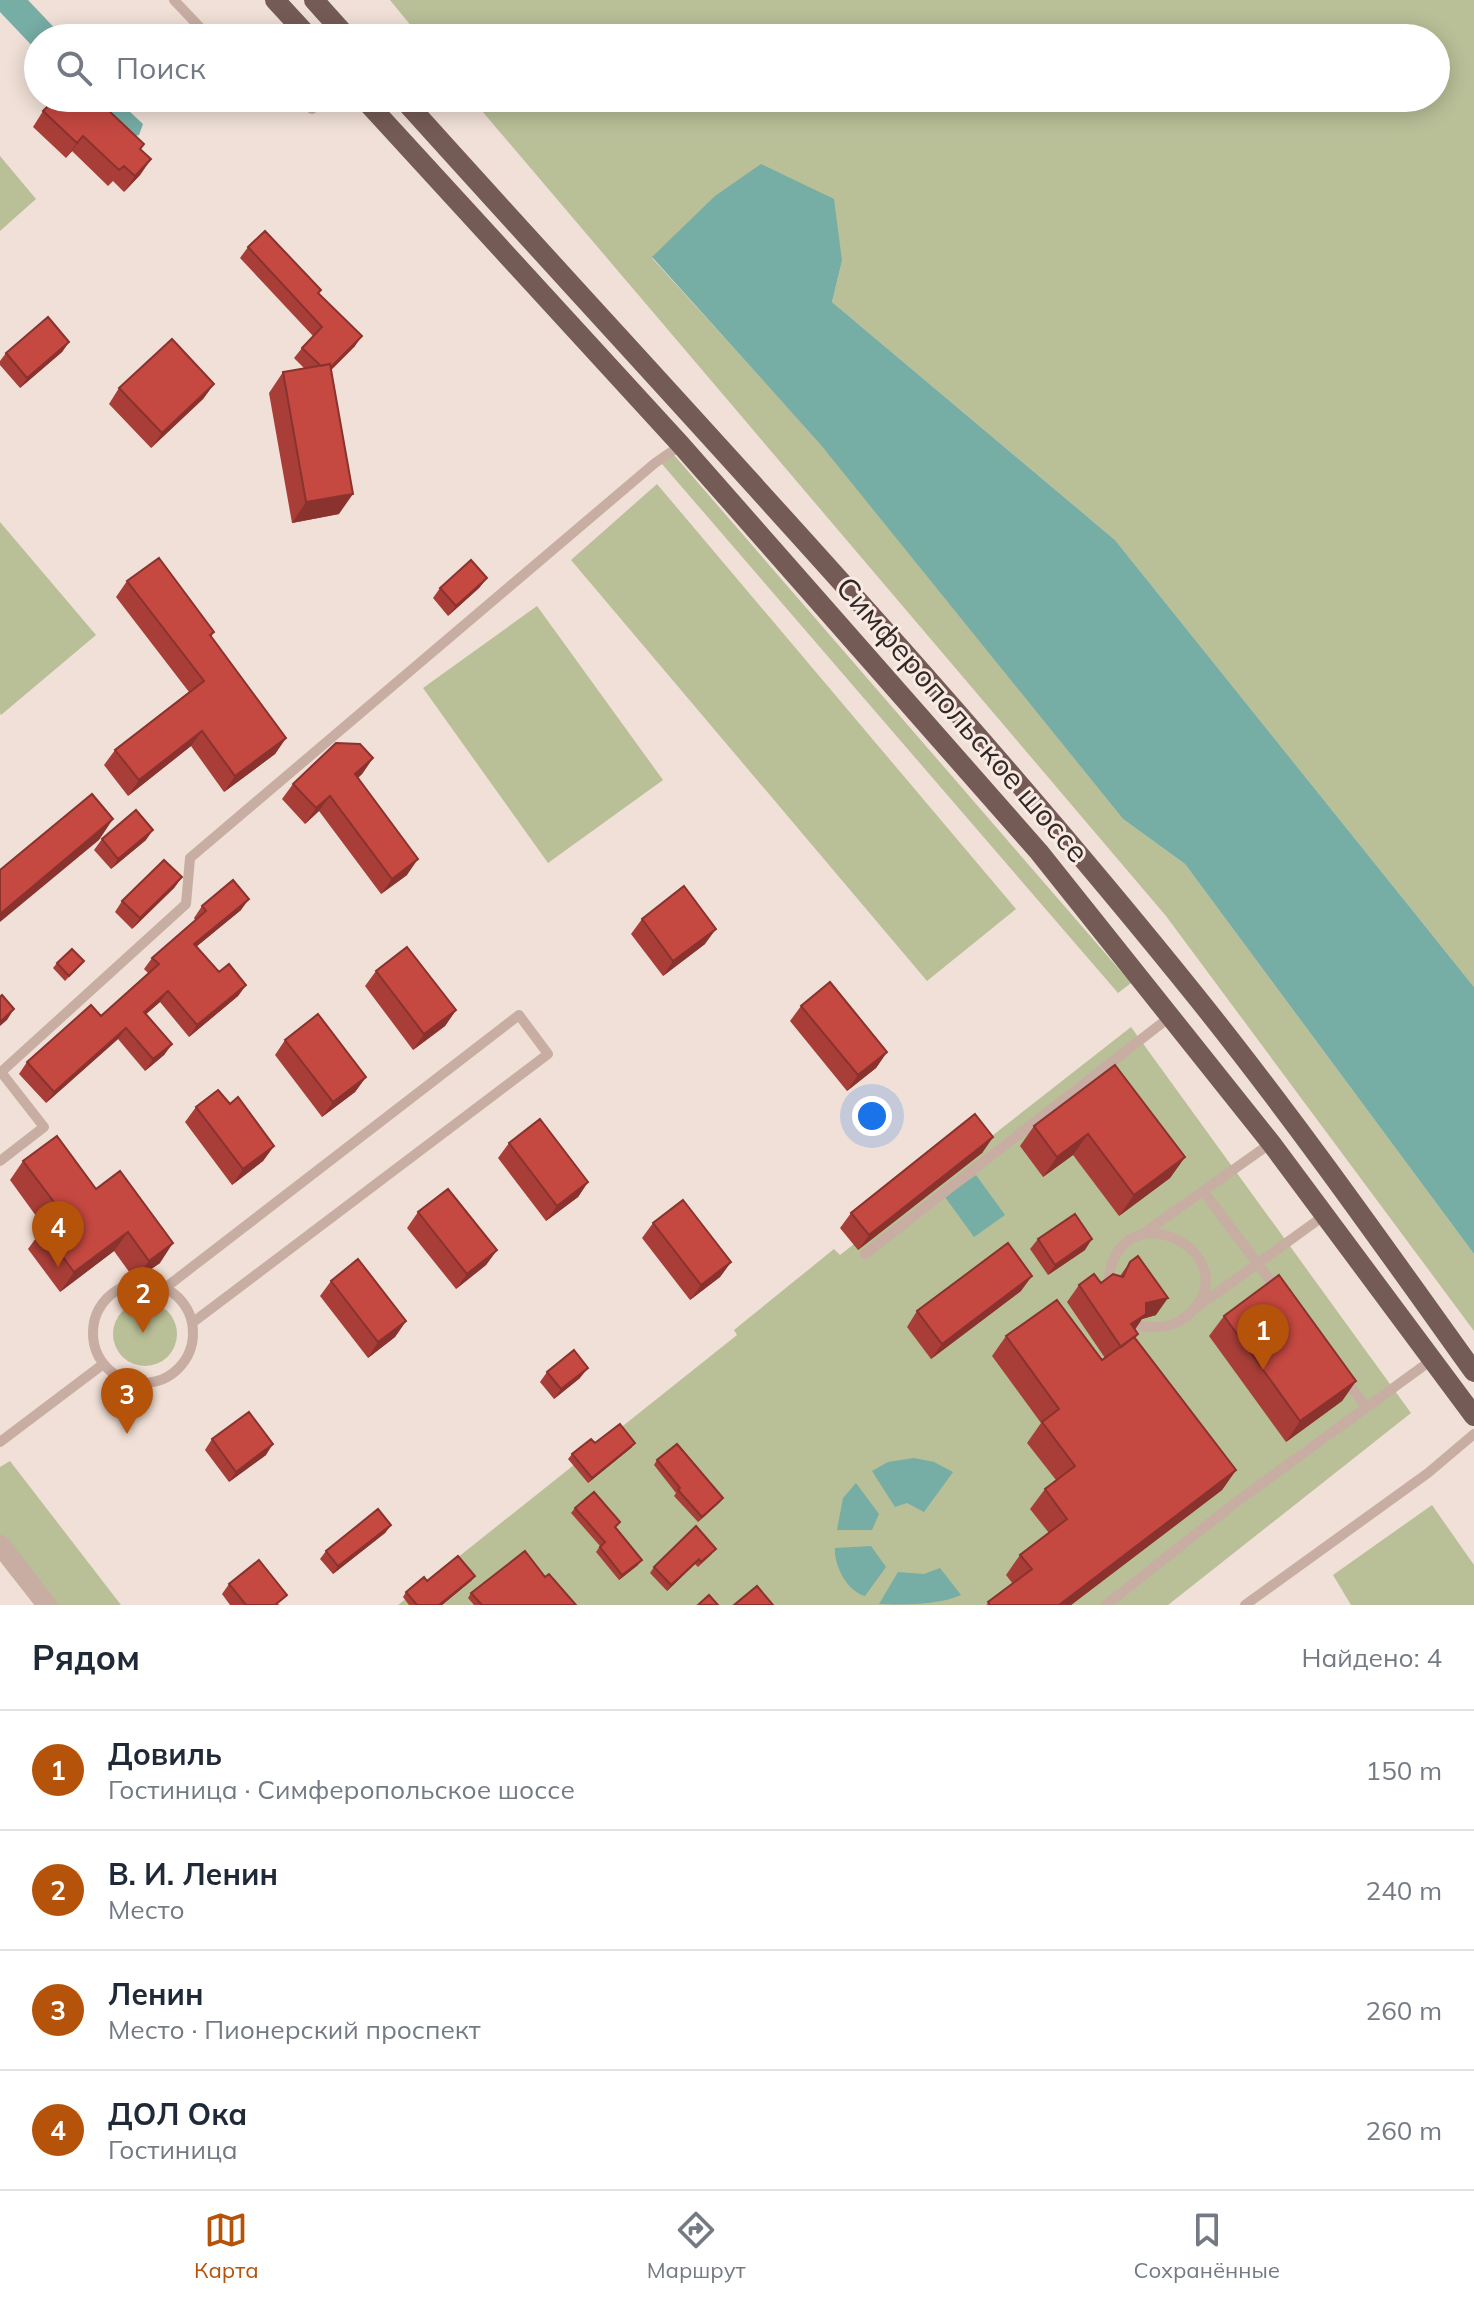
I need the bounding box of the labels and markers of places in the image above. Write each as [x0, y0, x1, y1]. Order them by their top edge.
pin: 4 [32, 1201, 84, 1267]
pin: 2 [117, 1267, 169, 1333]
pin: 1 [1237, 1304, 1289, 1370]
pin: 3 [101, 1368, 153, 1434]

